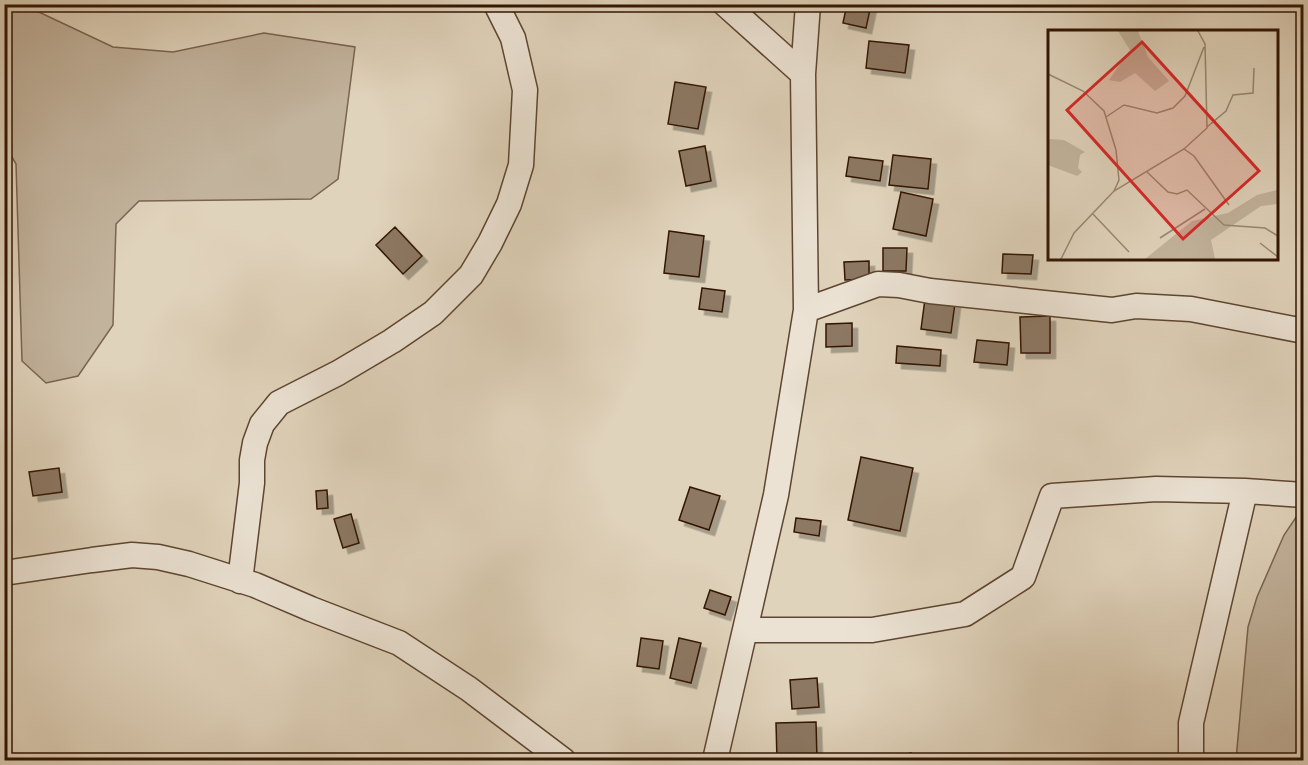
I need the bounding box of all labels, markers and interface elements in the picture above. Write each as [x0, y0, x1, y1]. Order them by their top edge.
inset map [1048, 30, 1278, 260]

